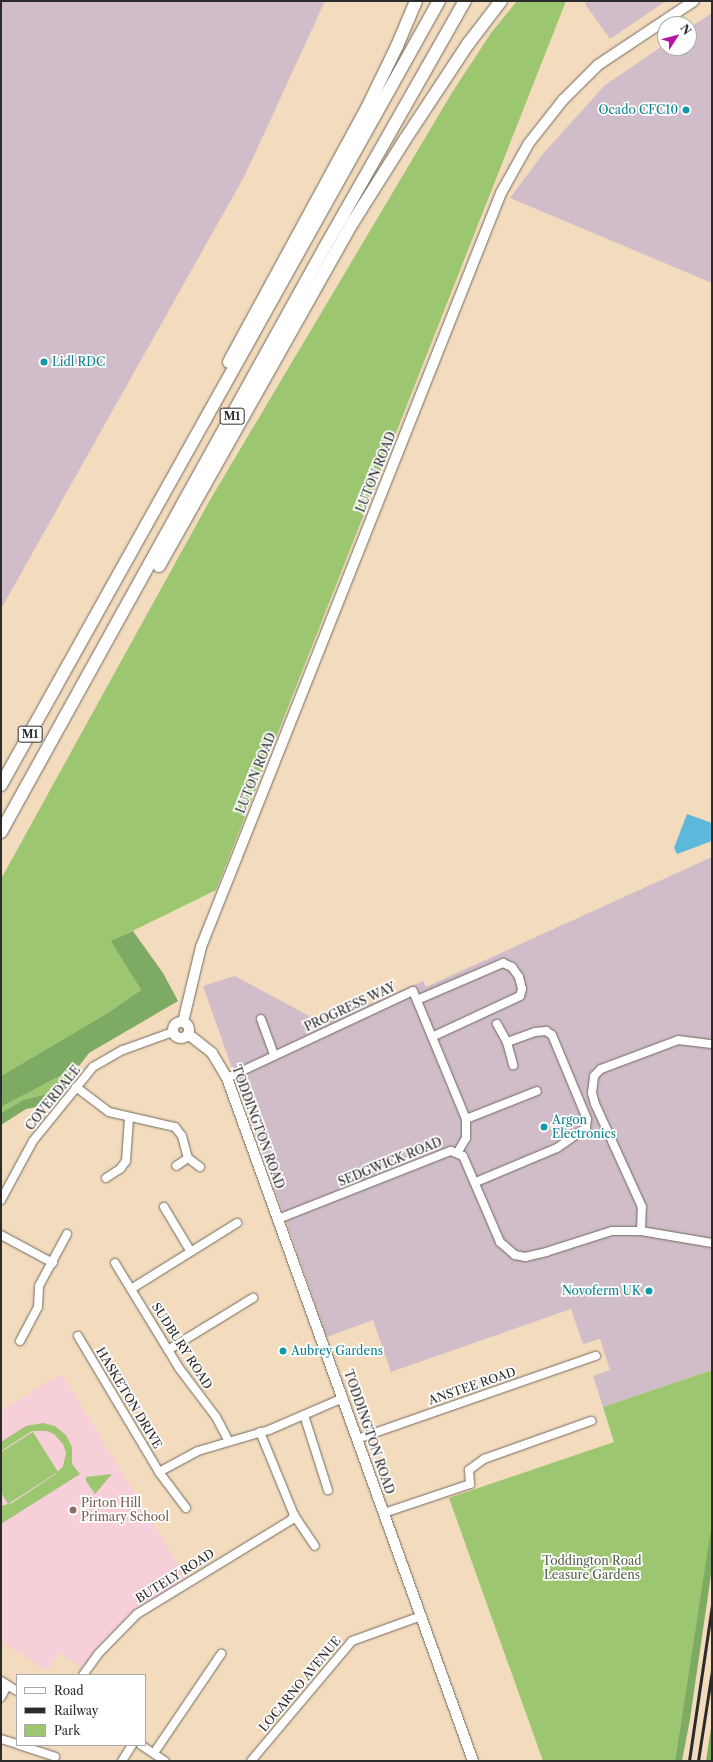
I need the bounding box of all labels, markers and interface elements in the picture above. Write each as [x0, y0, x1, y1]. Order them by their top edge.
north arrow [657, 16, 697, 56]
text: N [677, 22, 694, 38]
place label: Ocado CFC10 [599, 103, 678, 117]
marker: Ocado CFC10 [681, 105, 691, 115]
place label: Lidl RDC [52, 355, 105, 369]
marker: Lidl RDC [39, 357, 49, 367]
road number: M1 [219, 407, 245, 425]
street label: LUTON ROAD [353, 430, 399, 514]
road number: M1 [17, 725, 43, 743]
street label: LUTON ROAD [233, 731, 279, 815]
street label: PROGRESS WAY [302, 979, 398, 1035]
street label: COVERDALE [23, 1063, 83, 1133]
street label: TODDINGTON ROAD [229, 1063, 287, 1191]
place label: Argon Electronics [552, 1113, 616, 1141]
marker: Argon Electronics [539, 1122, 549, 1132]
street label: SEDGWICK ROAD [336, 1135, 444, 1189]
place label: Novoferm UK [562, 1284, 641, 1298]
marker: Novoferm UK [644, 1286, 654, 1296]
street label: SUDBURY ROAD [149, 1300, 215, 1392]
place label: Aubrey Gardens [291, 1344, 383, 1358]
street label: HASKETON DRIVE [93, 1345, 165, 1451]
marker: Aubrey Gardens [278, 1346, 288, 1356]
street label: ANSTEE ROAD [426, 1364, 518, 1408]
street label: TODDINGTON ROAD [341, 1368, 397, 1496]
place label: Pirton Hill Primary School [81, 1496, 169, 1524]
marker: Pirton Hill Primary School [68, 1505, 78, 1515]
street label: BUTELY ROAD [133, 1546, 217, 1606]
park label: Toddington Road Leasure Gardens [542, 1554, 642, 1582]
street label: LOCARNO AVENUE [256, 1633, 344, 1735]
legend [16, 1674, 146, 1746]
text: Road [54, 1683, 84, 1698]
text: Railway [54, 1703, 99, 1718]
text: Park [54, 1723, 80, 1738]

